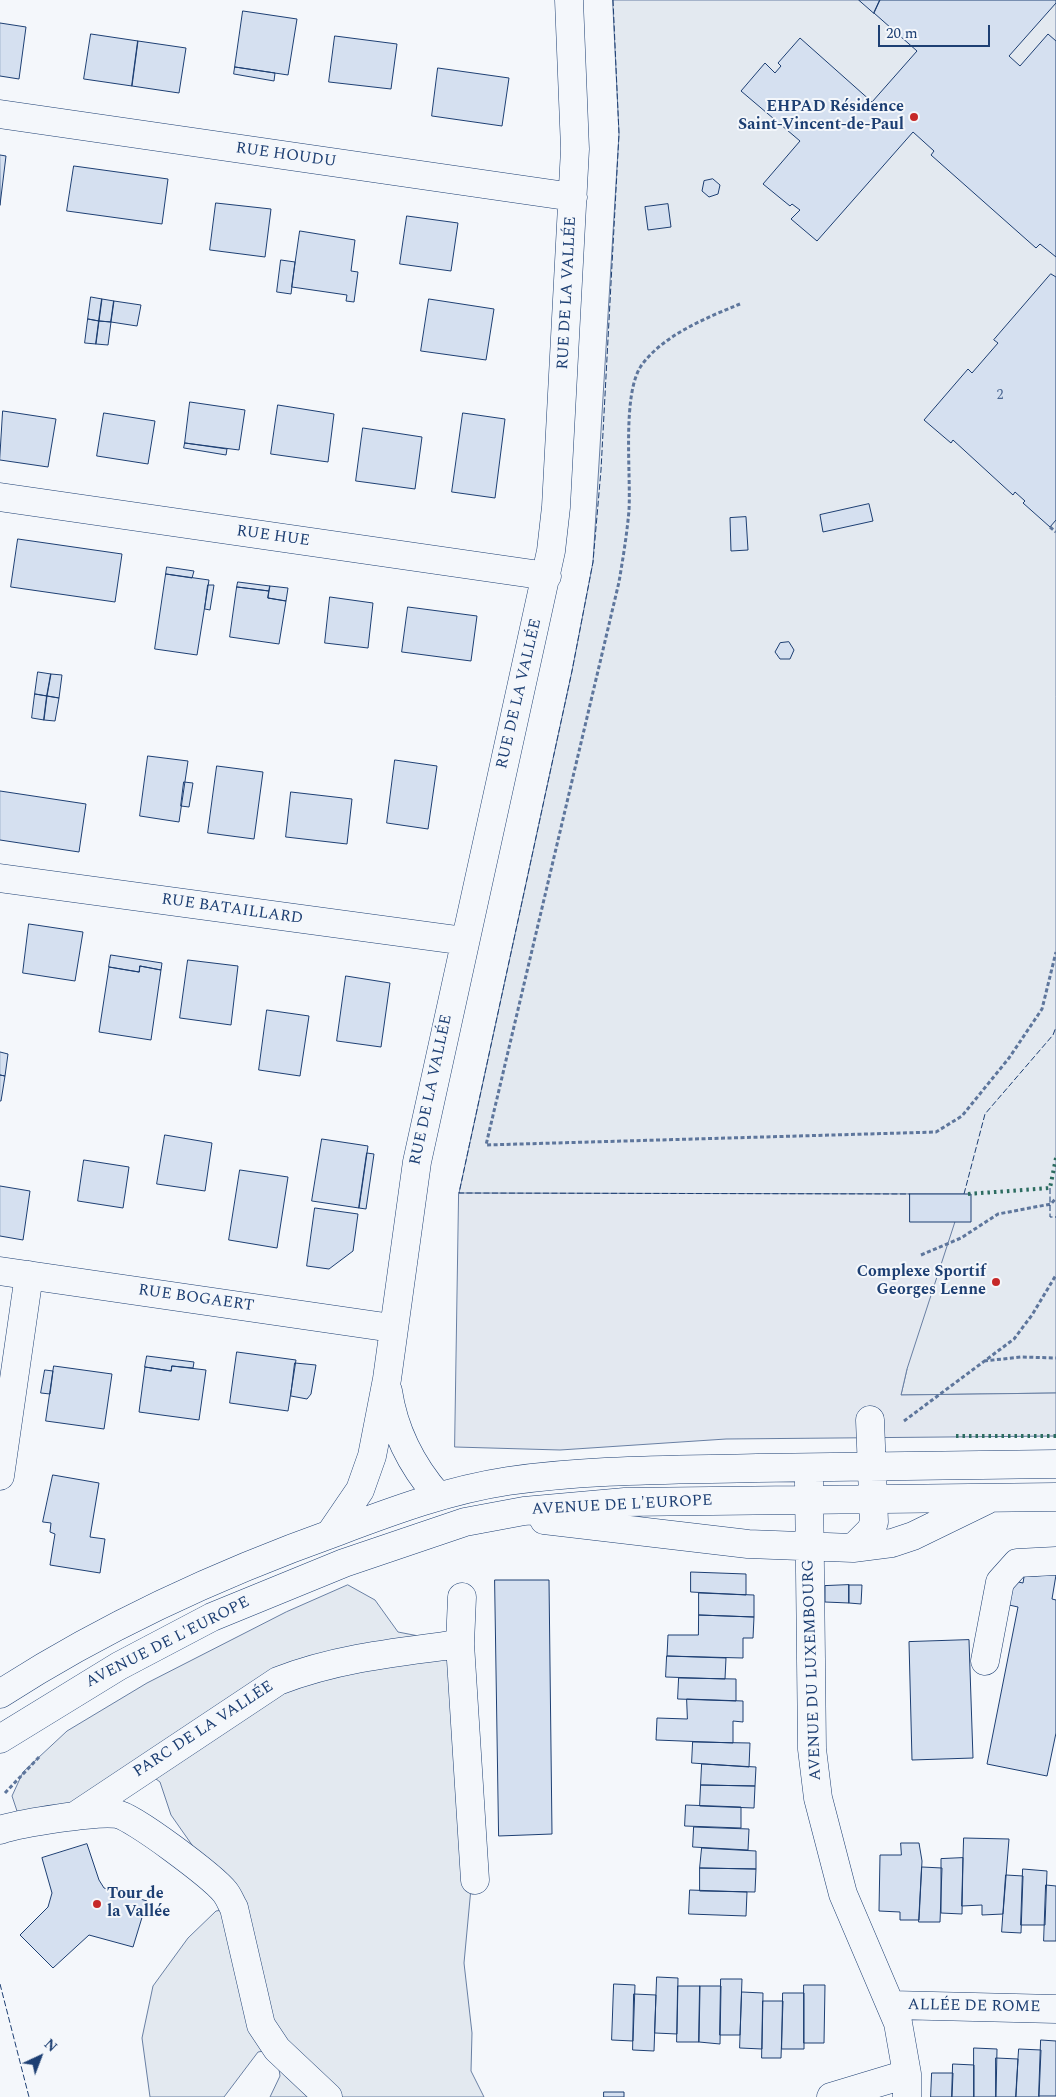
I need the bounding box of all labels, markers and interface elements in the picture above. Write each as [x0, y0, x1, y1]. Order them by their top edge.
scale bar [881, 15, 994, 47]
text: 20 m [886, 22, 918, 45]
place label: EHPAD Résidence Saint-Vincent-de-Paul [738, 98, 904, 136]
marker: EHPAD Résidence Saint-Vincent-de-Paul [908, 111, 920, 123]
street label: RUE HOUDU [234, 139, 338, 173]
street label: RUE DE LA VALLÉE [554, 216, 582, 370]
house number: 2 [997, 388, 1003, 404]
street label: RUE HUE [235, 522, 311, 552]
street label: RUE DE LA VALLÉE [493, 617, 547, 771]
street label: RUE BATAILLARD [160, 891, 304, 929]
street label: RUE DE LA VALLÉE [407, 1013, 457, 1167]
place label: Complexe Sportif Georges Lenne [857, 1263, 986, 1301]
marker: Complexe Sportif Georges Lenne [990, 1276, 1002, 1288]
street label: RUE BOGAERT [137, 1281, 255, 1317]
street label: AVENUE DE L'EUROPE [531, 1492, 713, 1520]
street label: AVENUE DU LUXEMBOURG [800, 1559, 826, 1781]
street label: AVENUE DE L'EUROPE [83, 1593, 253, 1693]
street label: PARC DE LA VALLÉE [130, 1678, 278, 1782]
place label: Tour de la Vallée [107, 1885, 170, 1923]
marker: Tour de la Vallée [91, 1898, 103, 1910]
street label: ALLÉE DE ROME [907, 1996, 1041, 2018]
north arrow [15, 2032, 65, 2082]
text: N [39, 2034, 62, 2057]

